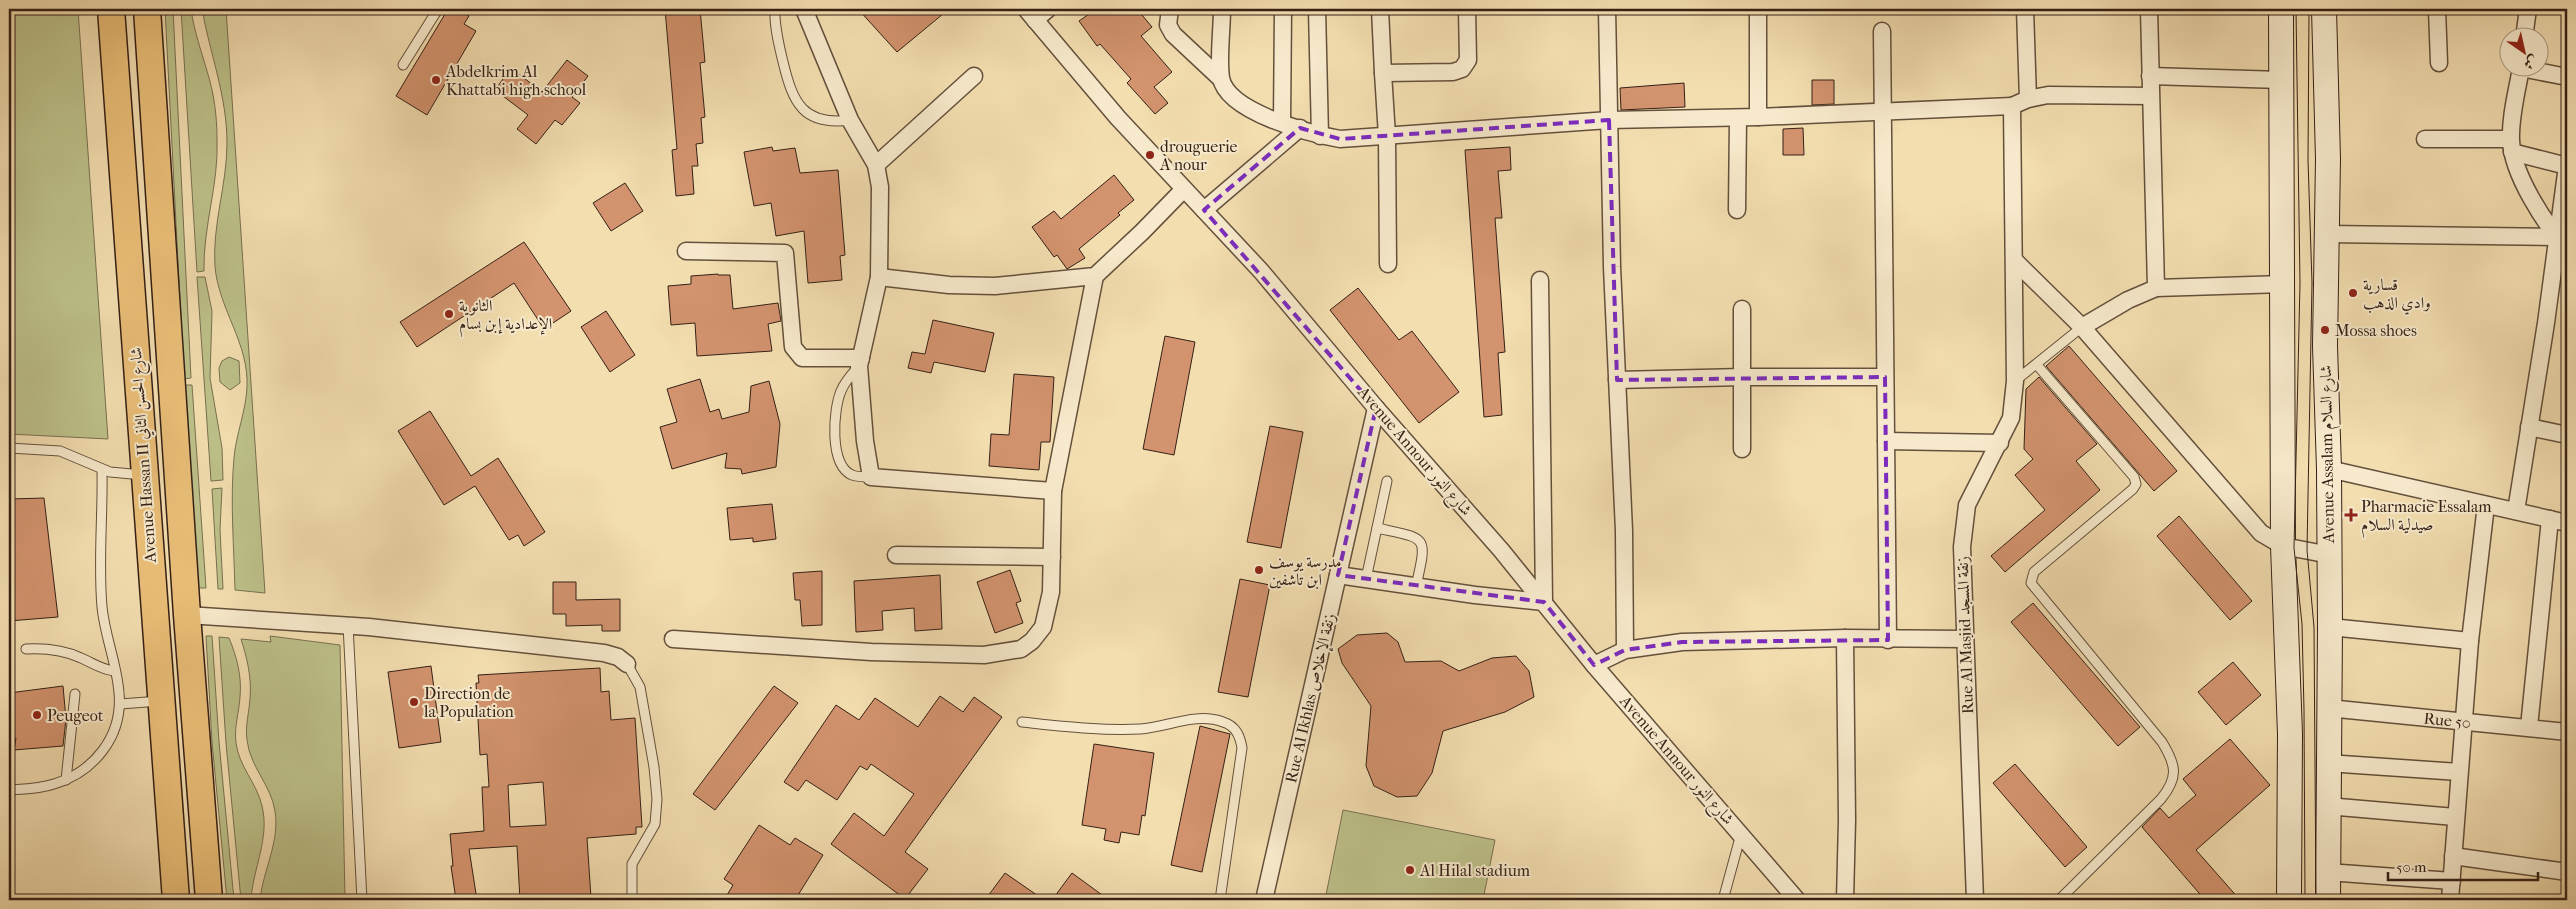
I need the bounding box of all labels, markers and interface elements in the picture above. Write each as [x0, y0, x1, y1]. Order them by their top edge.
north arrow [2498, 28, 2548, 78]
text: ش [2520, 51, 2542, 73]
place label: Abdelkrim Al Khattabi high school [445, 62, 587, 99]
marker: Abdelkrim Al Khattabi high school [430, 74, 442, 86]
place label: drouguerie A nour [1159, 137, 1238, 174]
marker: drouguerie A nour [1144, 149, 1156, 161]
place label: قسارية وادي الذهب [2363, 275, 2431, 315]
marker: قسارية وادي الذهب [2347, 287, 2359, 299]
place label: الثانوية الإعدادية إبن بسام [459, 296, 552, 338]
marker: الثانوية الإعدادية إبن بسام [443, 308, 455, 320]
place label: Mossa shoes [2335, 321, 2417, 340]
marker: Mossa shoes [2319, 324, 2331, 336]
street label: Avenue Hassan II شارع الحسن الثاني [126, 346, 164, 564]
street label: Avenue Assalam شارع السلام [2316, 365, 2343, 544]
street label: Avenue Annour شارع النور [1350, 382, 1476, 522]
place label: Pharmacie Essalam صيدلية السلام [2361, 497, 2492, 539]
marker: Pharmacie Essalam صيدلية السلام [2345, 509, 2357, 521]
place label: مدرسة يوسف ابن تاشفين [1269, 552, 1341, 590]
street label: Rue Al Masjid زنقة المسجد [1953, 556, 1977, 714]
marker: مدرسة يوسف ابن تاشفين [1253, 564, 1265, 576]
street label: Rue Al Ikhlas زنقة الإخلاص [1281, 611, 1341, 785]
place label: Direction de la Population [423, 684, 514, 721]
street label: Avenue Annour شارع النور [1612, 691, 1738, 831]
marker: Direction de la Population [408, 696, 420, 708]
place label: Peugeot [47, 706, 104, 725]
street label: Rue 50 [2423, 708, 2472, 732]
marker: Peugeot [31, 709, 43, 721]
scale bar [2388, 849, 2538, 881]
text: 50 m [2396, 858, 2427, 876]
place label: Al Hilal stadium [1419, 861, 1531, 880]
marker: Al Hilal stadium [1404, 864, 1416, 876]

